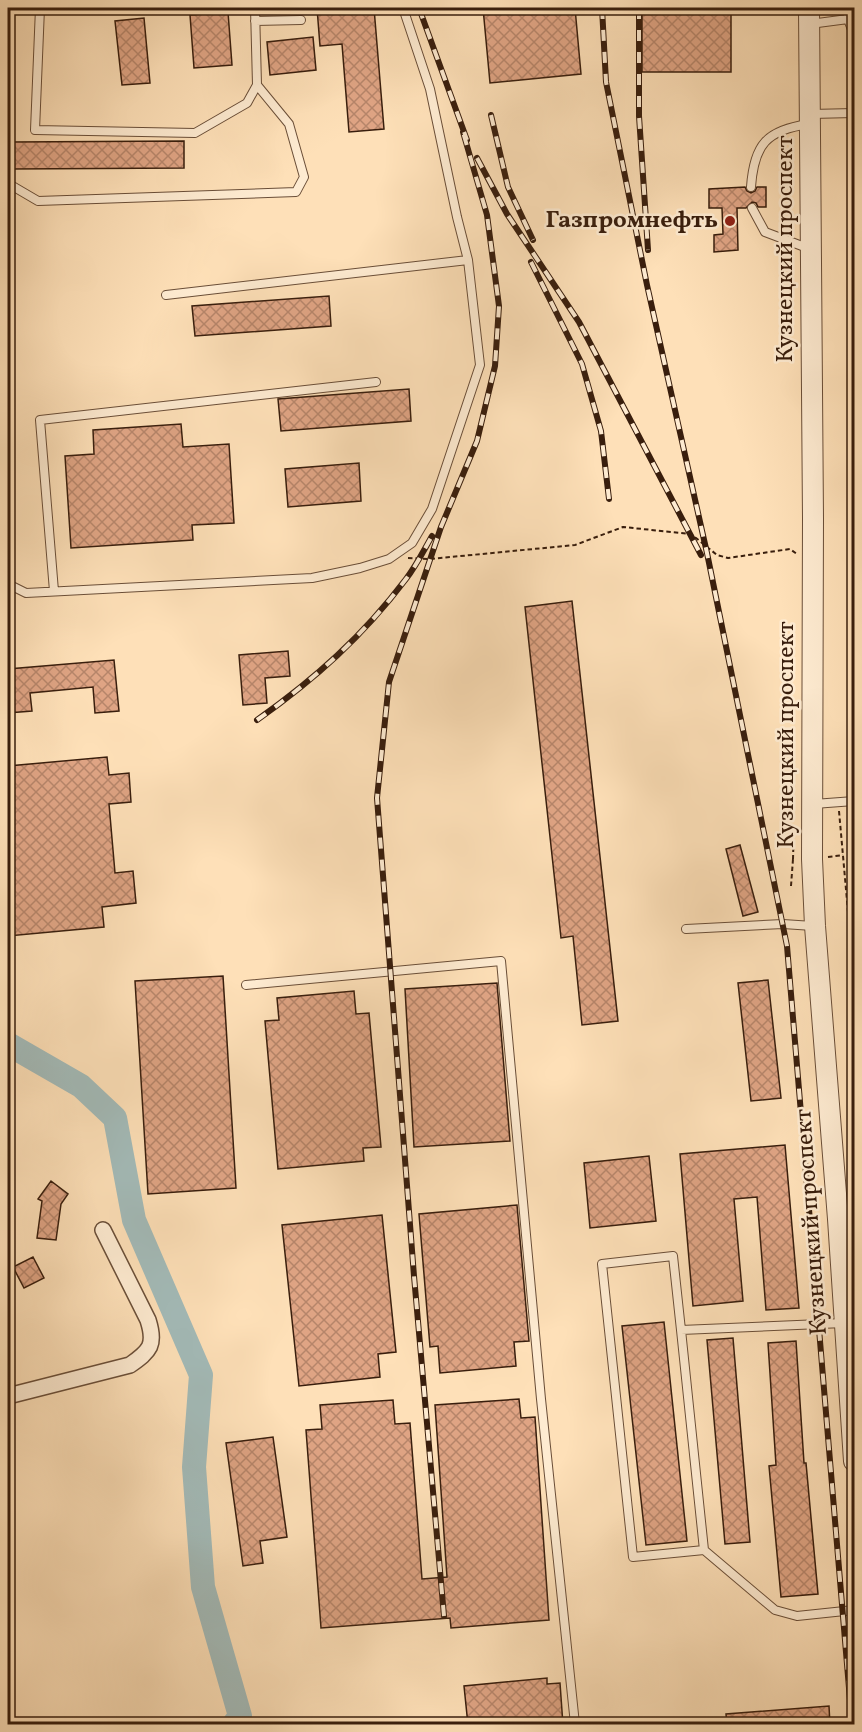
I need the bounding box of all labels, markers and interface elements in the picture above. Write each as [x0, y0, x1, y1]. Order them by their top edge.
street label: Кузнецкий проспект [769, 135, 803, 363]
place label: Газпромнефть [546, 204, 718, 238]
marker: Газпромнефть [723, 214, 737, 228]
street label: Кузнецкий проспект [770, 621, 804, 849]
street label: Кузнецкий проспект [787, 1108, 837, 1336]

